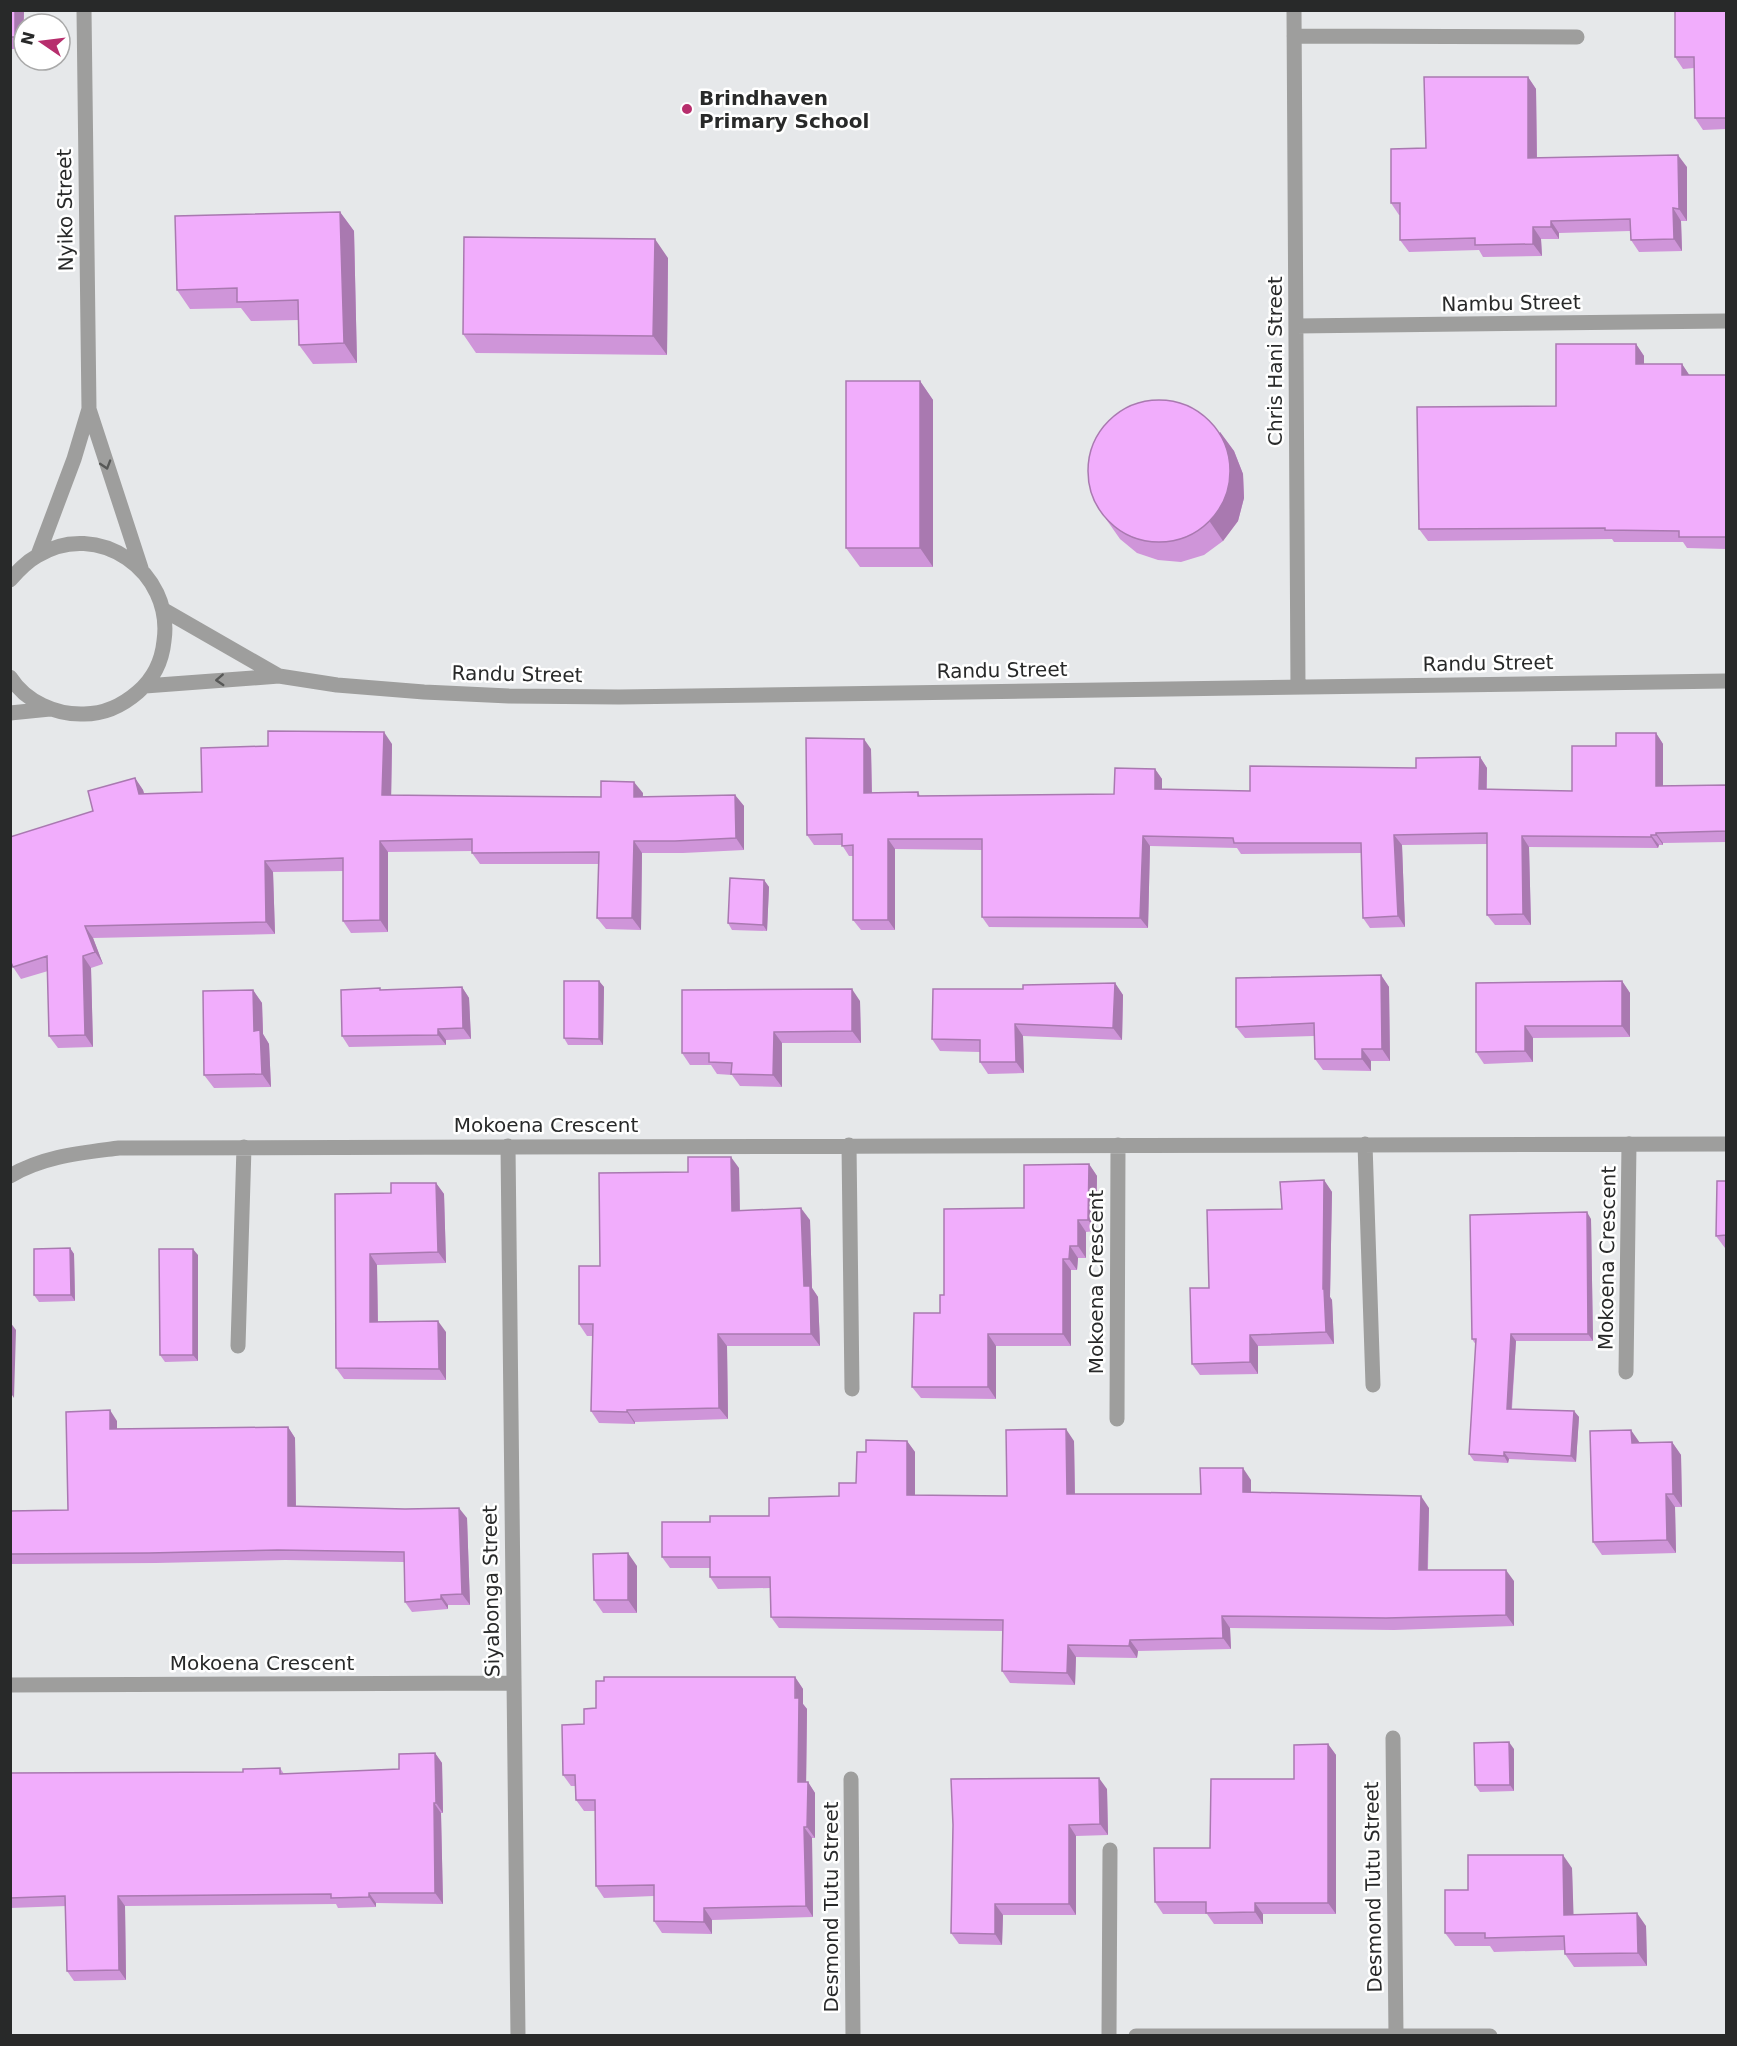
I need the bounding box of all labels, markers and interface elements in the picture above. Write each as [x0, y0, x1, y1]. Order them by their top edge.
north arrow [12, 12, 72, 72]
text: N [17, 30, 39, 47]
place label: Brindhaven Primary School [699, 86, 869, 133]
marker: Brindhaven Primary School [680, 102, 694, 116]
street label: Nyiko Street [52, 148, 78, 271]
street label: Chris Hani Street [1263, 276, 1287, 446]
street label: Nambu Street [1441, 290, 1581, 316]
one-way arrow [98, 459, 111, 470]
street label: Randu Street [1422, 650, 1554, 676]
street label: Randu Street [936, 657, 1068, 683]
street label: Randu Street [451, 661, 583, 687]
one-way arrow [216, 673, 225, 686]
street label: Mokoena Crescent [454, 1113, 638, 1137]
street label: Mokoena Crescent [1593, 1165, 1621, 1350]
street label: Mokoena Crescent [1084, 1190, 1108, 1374]
street label: Siyabonga Street [477, 1505, 504, 1677]
street label: Mokoena Crescent [170, 1651, 354, 1675]
street label: Desmond Tutu Street [1359, 1781, 1387, 1993]
street label: Desmond Tutu Street [819, 1801, 843, 2013]

